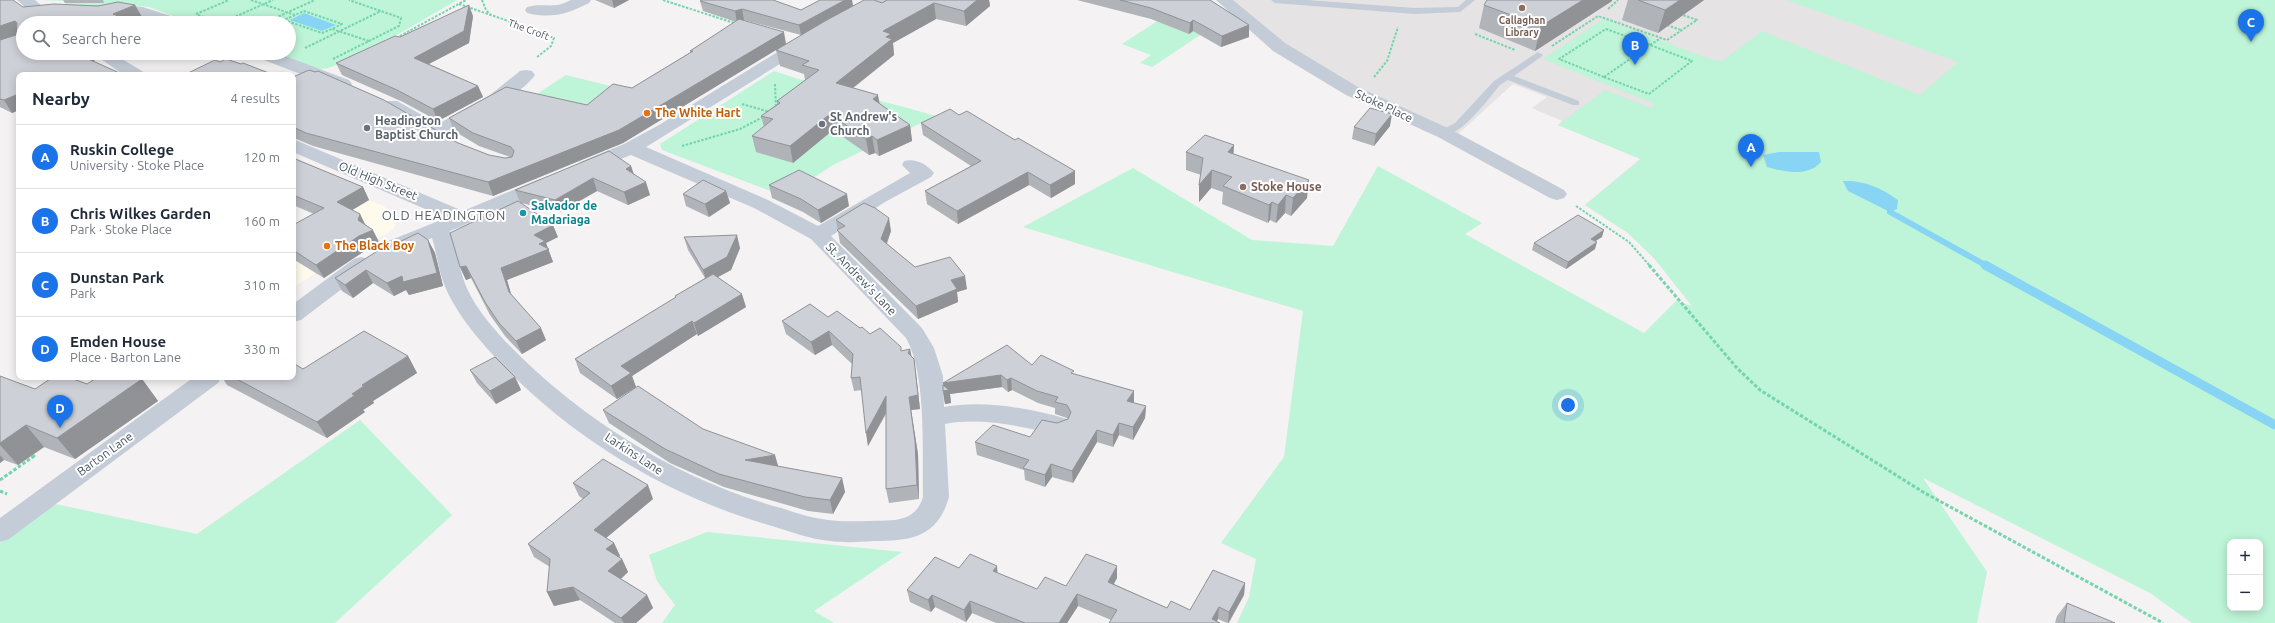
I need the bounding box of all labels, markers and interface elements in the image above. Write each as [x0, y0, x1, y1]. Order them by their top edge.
marker: Callaghan Library [1517, 3, 1527, 13]
pin: C [2238, 9, 2264, 42]
place label: Callaghan Library [1499, 15, 1545, 38]
search box [16, 16, 296, 60]
street label: The Croft [507, 17, 551, 42]
icon: search [30, 27, 52, 49]
text: Search here [62, 30, 141, 47]
pin: B [1622, 32, 1648, 65]
street label: Stoke Place [1353, 87, 1415, 125]
text: Nearby [32, 89, 90, 108]
text: 4 results [230, 91, 280, 105]
place label: The White Hart [655, 106, 741, 119]
marker: The White Hart [642, 108, 652, 118]
place label: St Andrew's Church [830, 110, 898, 137]
place label: Headington Baptist Church [375, 114, 458, 141]
marker: St Andrew's Church [817, 119, 827, 129]
marker: Headington Baptist Church [362, 123, 372, 133]
pin: A [1738, 134, 1764, 167]
text: Ruskin College [70, 141, 174, 158]
text: A [40, 150, 50, 164]
text: 120 m [244, 150, 280, 164]
text: University · Stoke Place [70, 158, 204, 172]
street label: Old High Street [337, 159, 420, 202]
place label: Stoke House [1251, 180, 1322, 193]
marker: Stoke House [1238, 182, 1248, 192]
place label: Salvador de Madariaga [531, 199, 597, 226]
text: Chris Wilkes Garden [70, 205, 211, 222]
district label: OLD HEADINGTON [382, 208, 506, 222]
marker: Salvador de Madariaga [518, 208, 528, 218]
text: B [41, 214, 49, 228]
text: 160 m [244, 214, 280, 228]
text: Park · Stoke Place [70, 222, 172, 236]
place label: The Black Boy [335, 239, 415, 252]
street label: St. Andrew's Lane [823, 240, 899, 318]
marker: The Black Boy [322, 241, 332, 251]
text: Dunstan Park [70, 269, 164, 286]
text: C [41, 278, 49, 292]
text: 310 m [244, 278, 280, 292]
text: Park [70, 286, 96, 300]
text: Emden House [70, 333, 166, 350]
text: D [40, 342, 50, 356]
text: 330 m [244, 342, 280, 356]
text: Place · Barton Lane [70, 350, 181, 364]
pin: D [47, 395, 73, 428]
your location [1558, 395, 1578, 415]
street label: Barton Lane [74, 429, 135, 478]
street label: Larkins Lane [603, 430, 666, 477]
map controls [2227, 539, 2263, 611]
button: + [2227, 539, 2263, 575]
button: − [2227, 575, 2263, 611]

